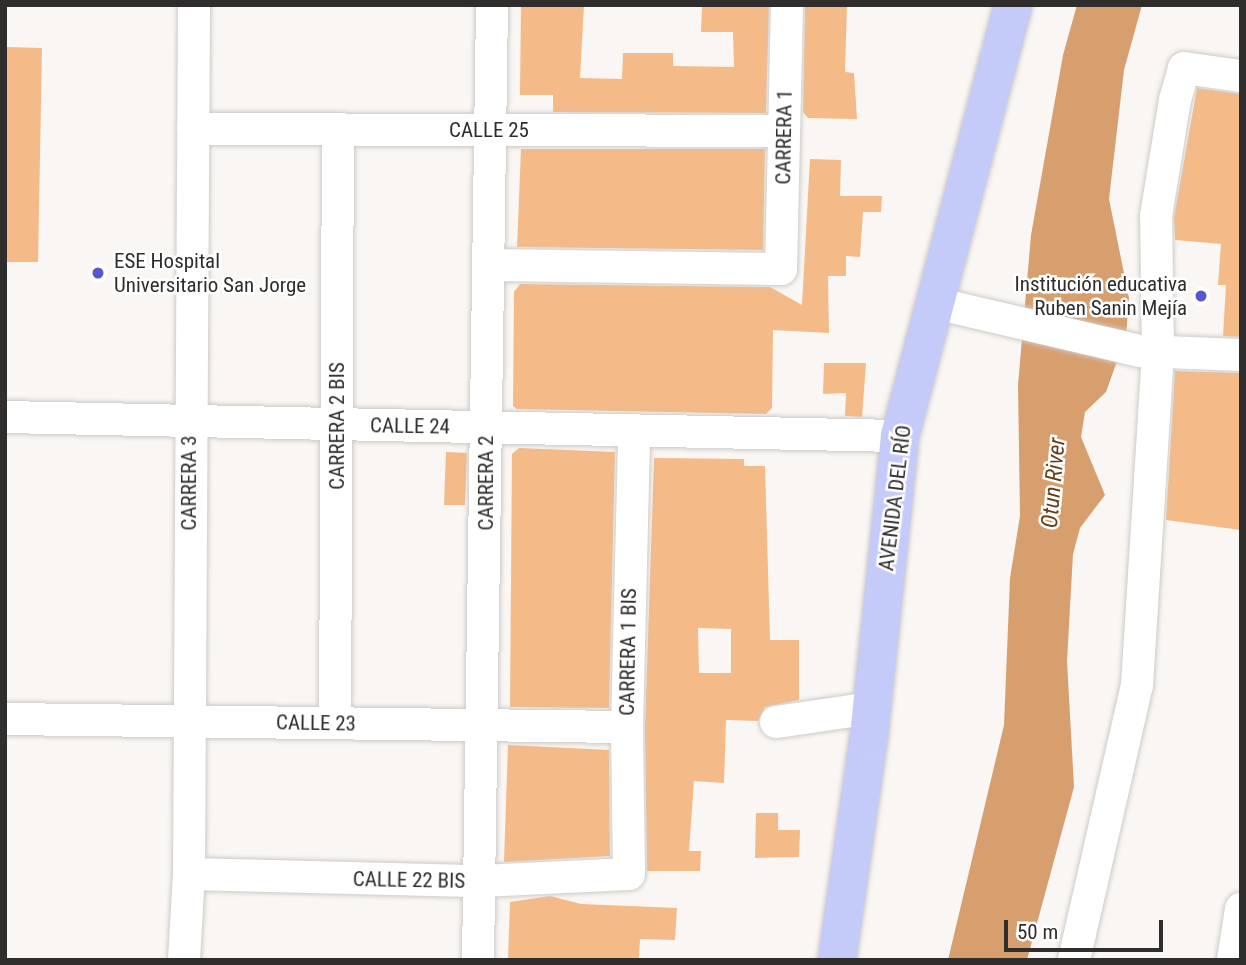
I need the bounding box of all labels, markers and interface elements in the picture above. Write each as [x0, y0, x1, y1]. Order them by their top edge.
street label: CARRERA 1 [771, 89, 797, 185]
street label: CALLE 25 [449, 117, 529, 143]
place label: ESE Hospital Universitario San Jorge [114, 248, 306, 298]
marker: ESE Hospital Universitario San Jorge [88, 263, 108, 283]
place label: Institución educativa Ruben Sanin Mejía [1014, 271, 1187, 321]
marker: Institución educativa Ruben Sanin Mejía [1193, 288, 1209, 304]
street label: CARRERA 2 BIS [324, 362, 350, 490]
street label: CALLE 24 [370, 413, 450, 439]
street label: AVENIDA DEL RÍO [874, 424, 916, 572]
street label: CARRERA 3 [176, 435, 202, 531]
street label: CARRERA 2 [473, 435, 499, 531]
water label: Otun River [1036, 437, 1072, 529]
street label: CARRERA 1 BIS [614, 588, 642, 716]
street label: CALLE 23 [276, 710, 356, 736]
street label: CALLE 22 BIS [353, 866, 465, 894]
scale bar [1008, 906, 1167, 950]
text: 50 m [1017, 920, 1058, 944]

